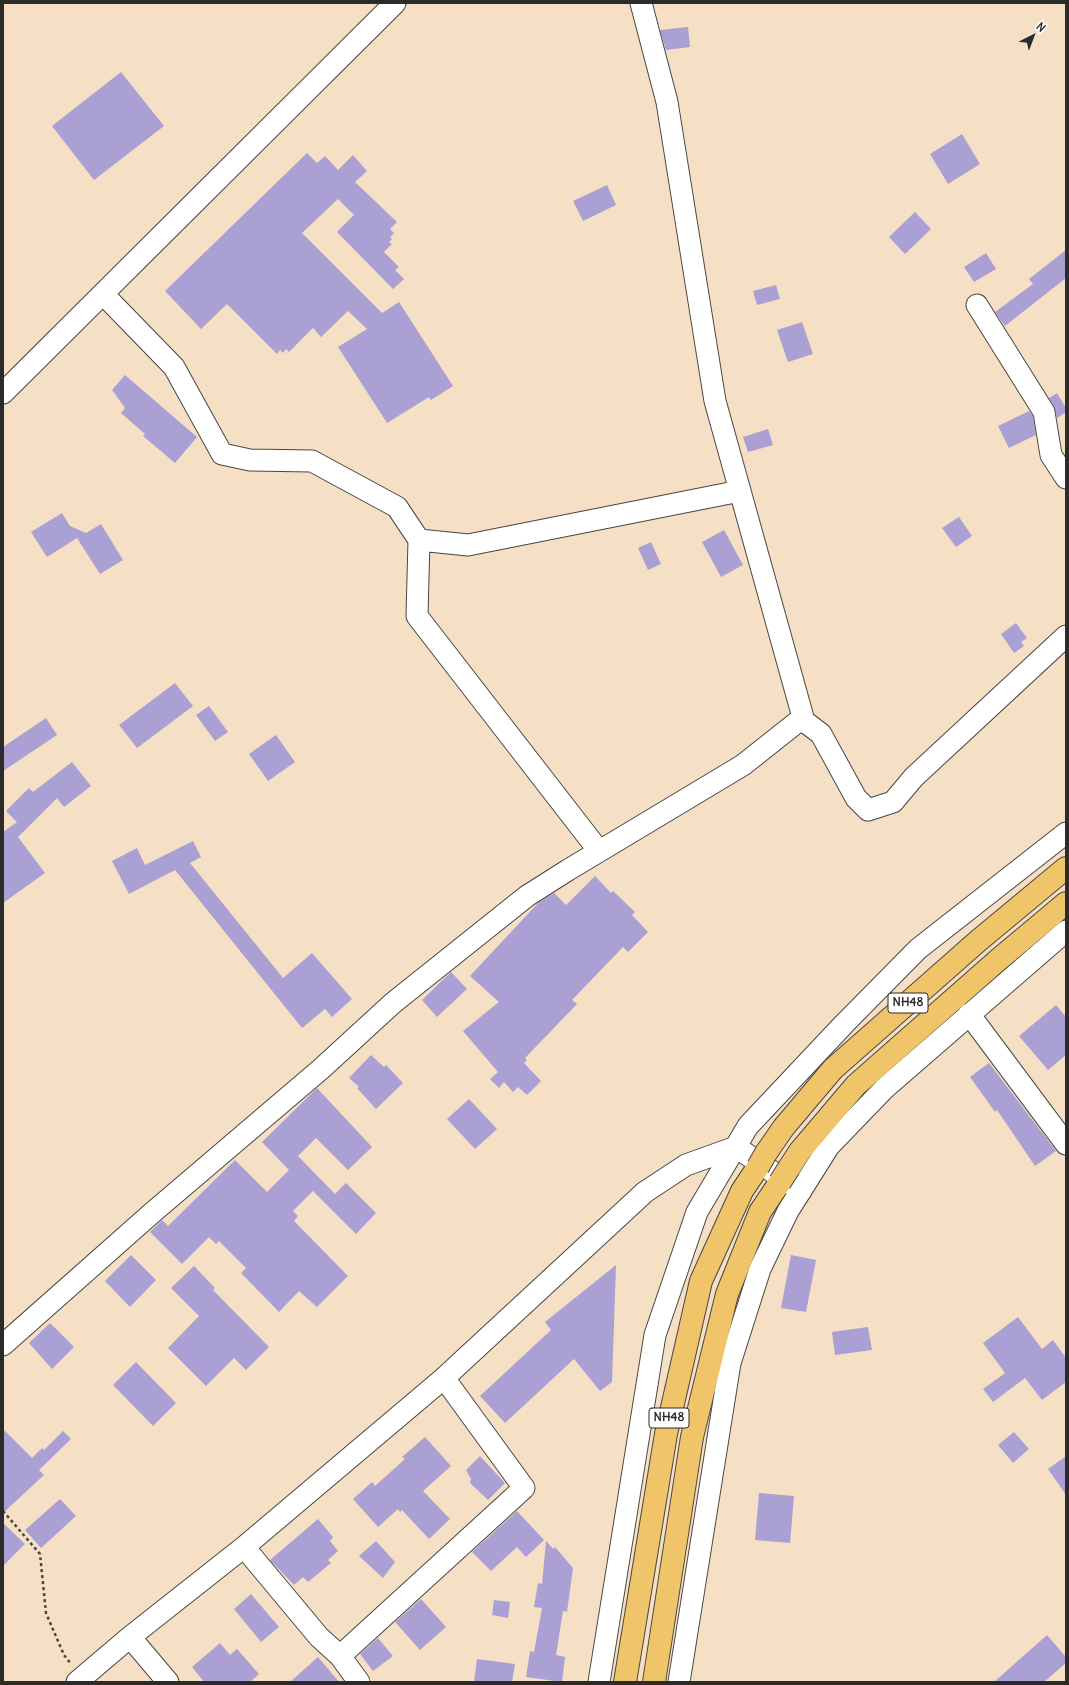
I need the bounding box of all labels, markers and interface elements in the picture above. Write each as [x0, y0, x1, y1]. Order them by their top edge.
north arrow [1013, 16, 1053, 56]
text: N [1034, 19, 1049, 35]
road number: NH48 [888, 993, 928, 1013]
road number: NH48 [649, 1408, 689, 1428]

